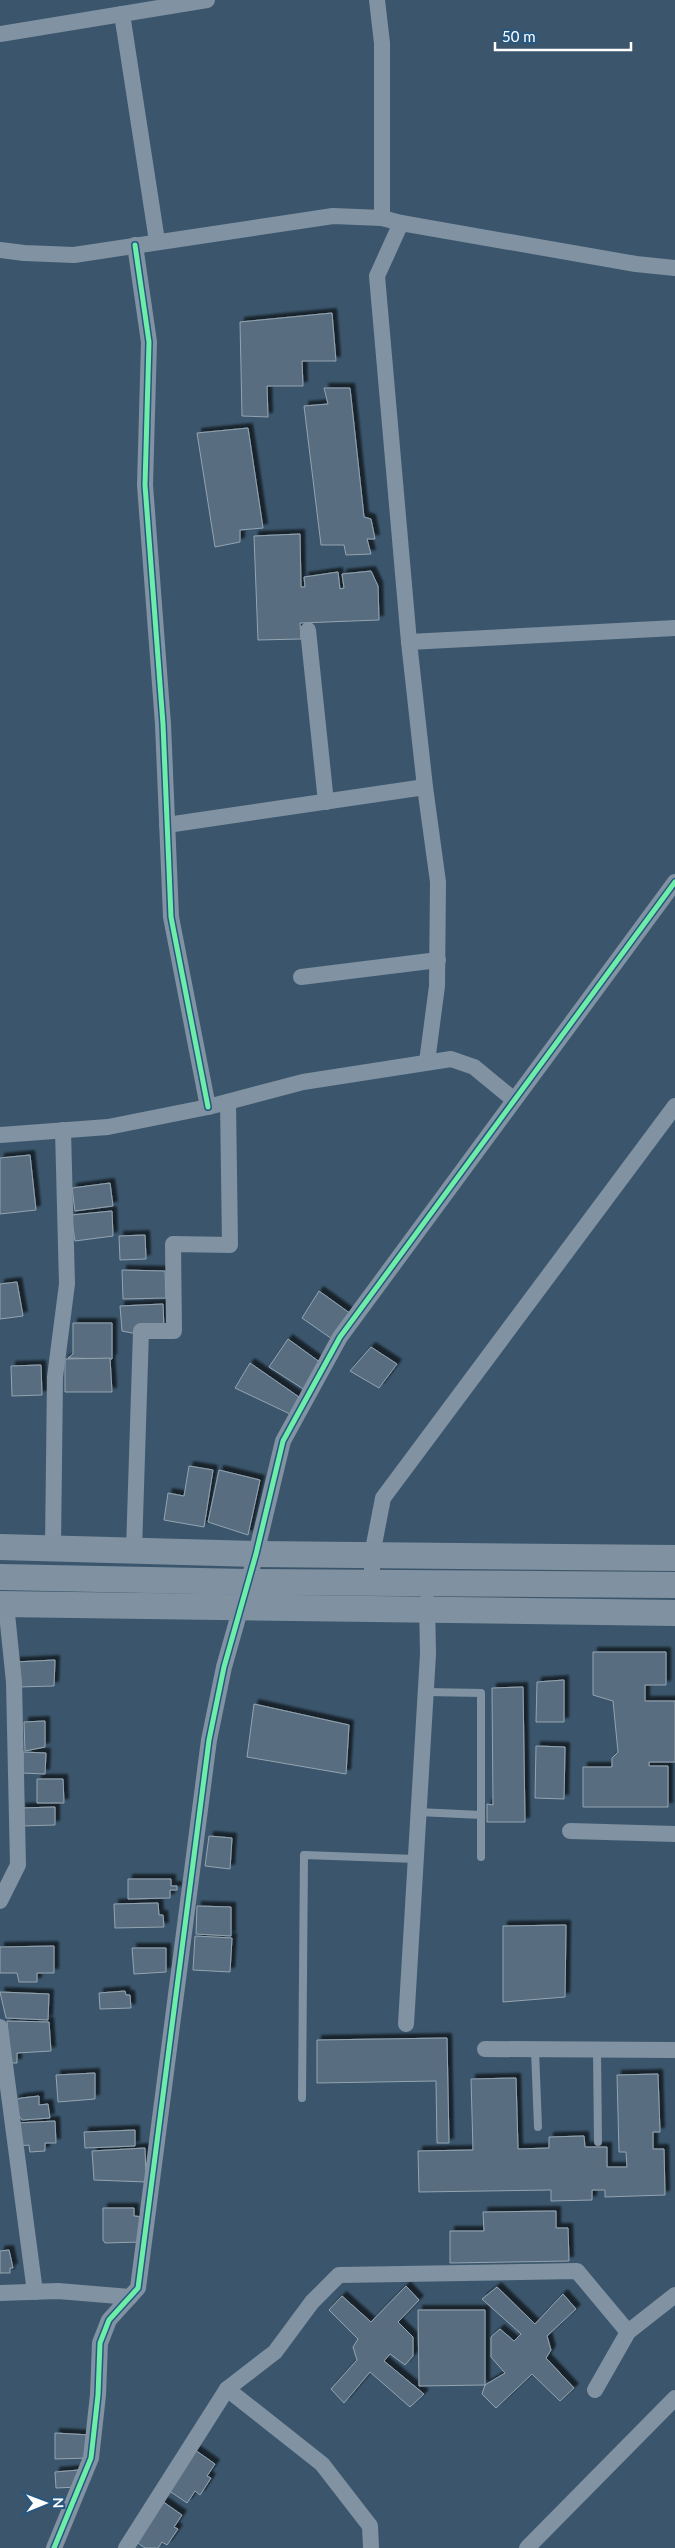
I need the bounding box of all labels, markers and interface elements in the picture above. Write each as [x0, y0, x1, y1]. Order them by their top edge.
scale bar [495, 20, 631, 52]
text: 50 m [502, 27, 536, 45]
north arrow [20, 2478, 70, 2528]
text: N [50, 2497, 67, 2508]

